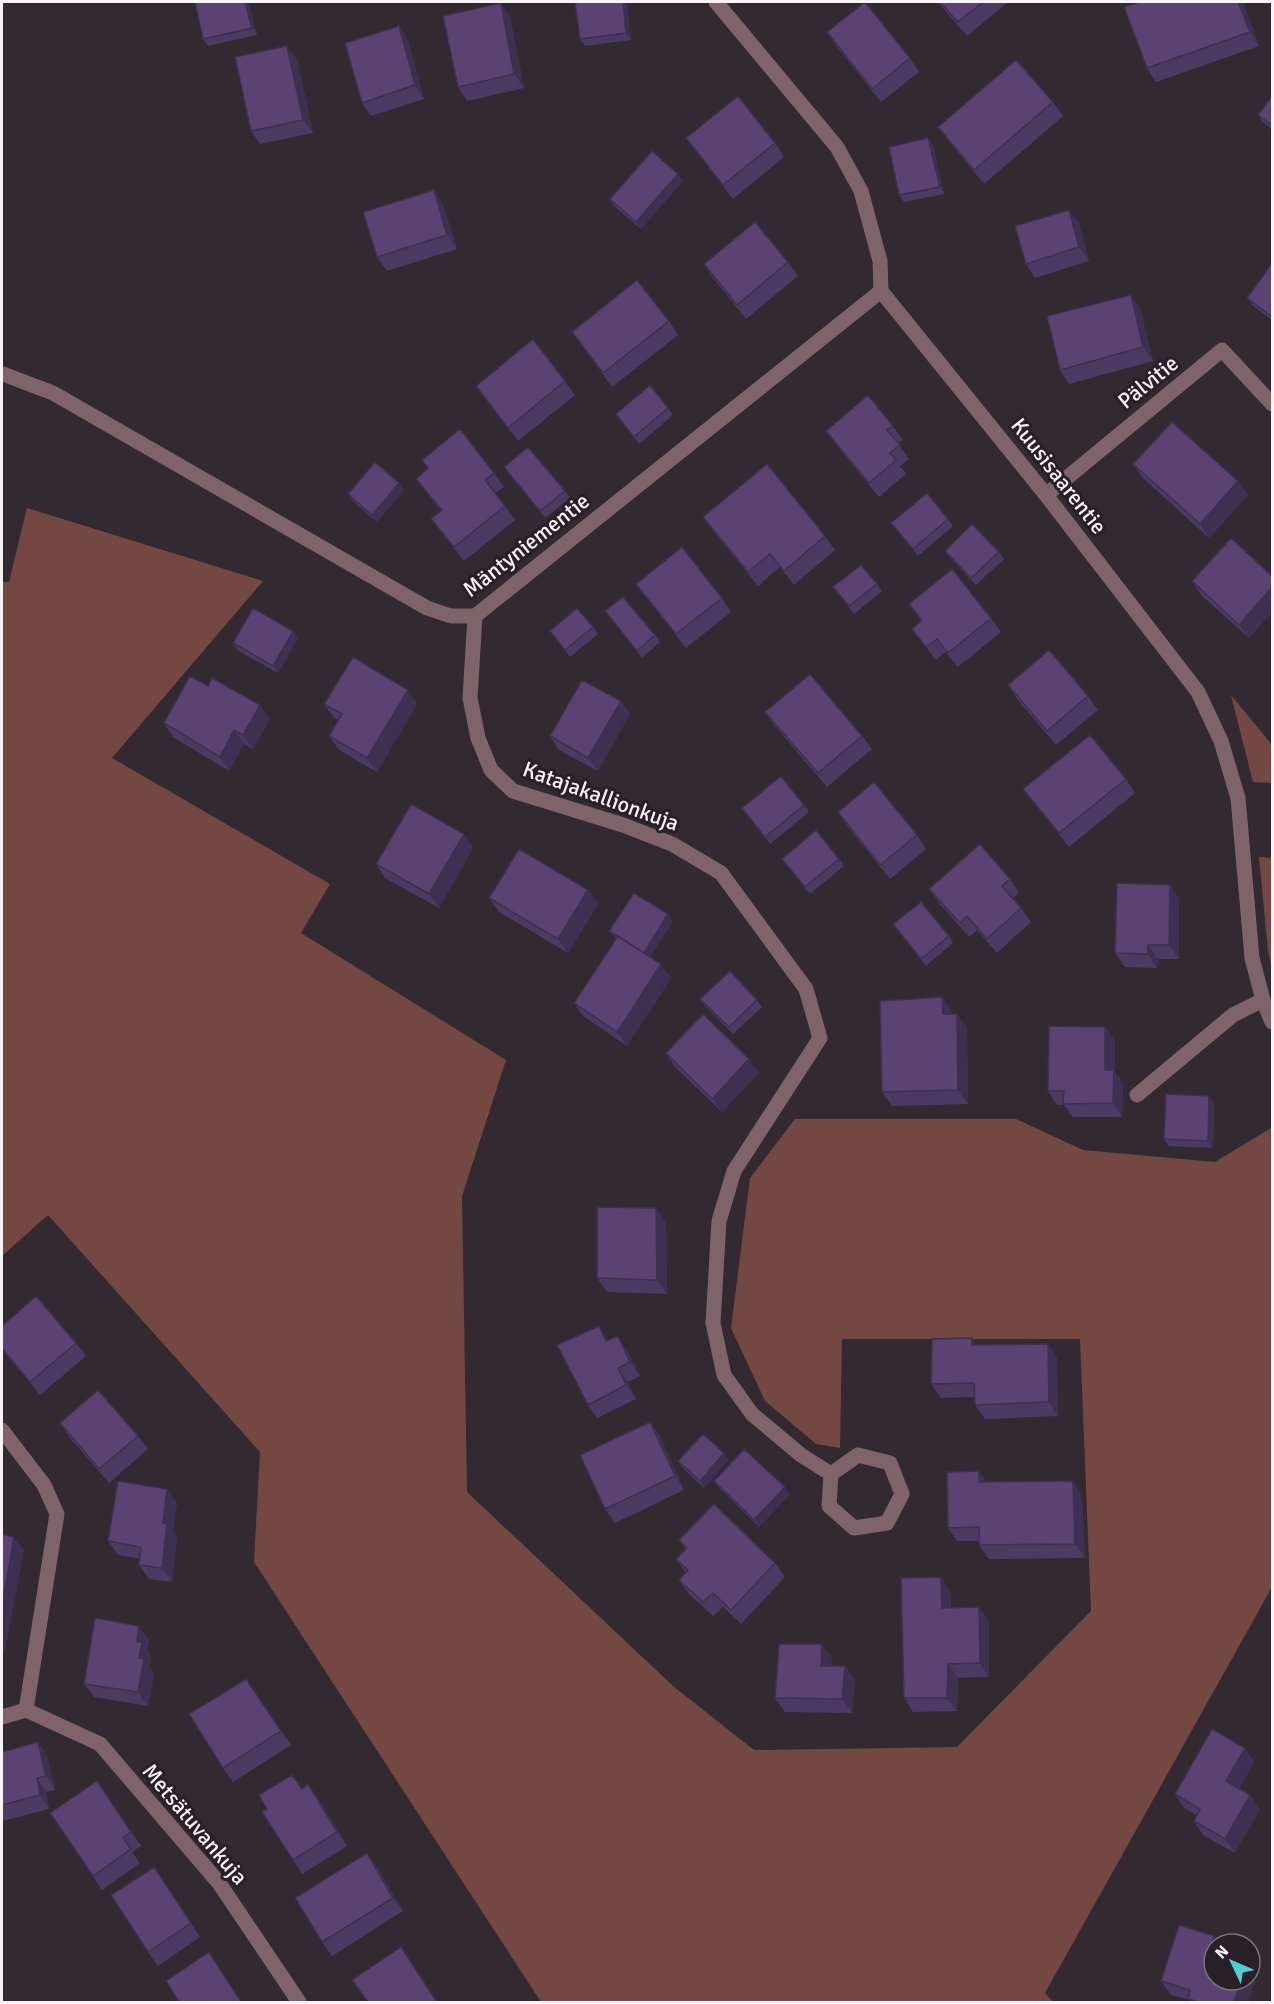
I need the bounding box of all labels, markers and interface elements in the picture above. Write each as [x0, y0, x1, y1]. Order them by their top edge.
street label: Pälvitie [1112, 350, 1184, 414]
street label: Kuusisaarentie [1005, 413, 1113, 539]
street label: Mäntyniementie [457, 487, 595, 603]
street label: Katajakallionkuja [519, 755, 683, 837]
street label: Metsätuvankuja [137, 1758, 253, 1890]
north arrow [1202, 1932, 1262, 1992]
text: N [1211, 1941, 1233, 1963]

